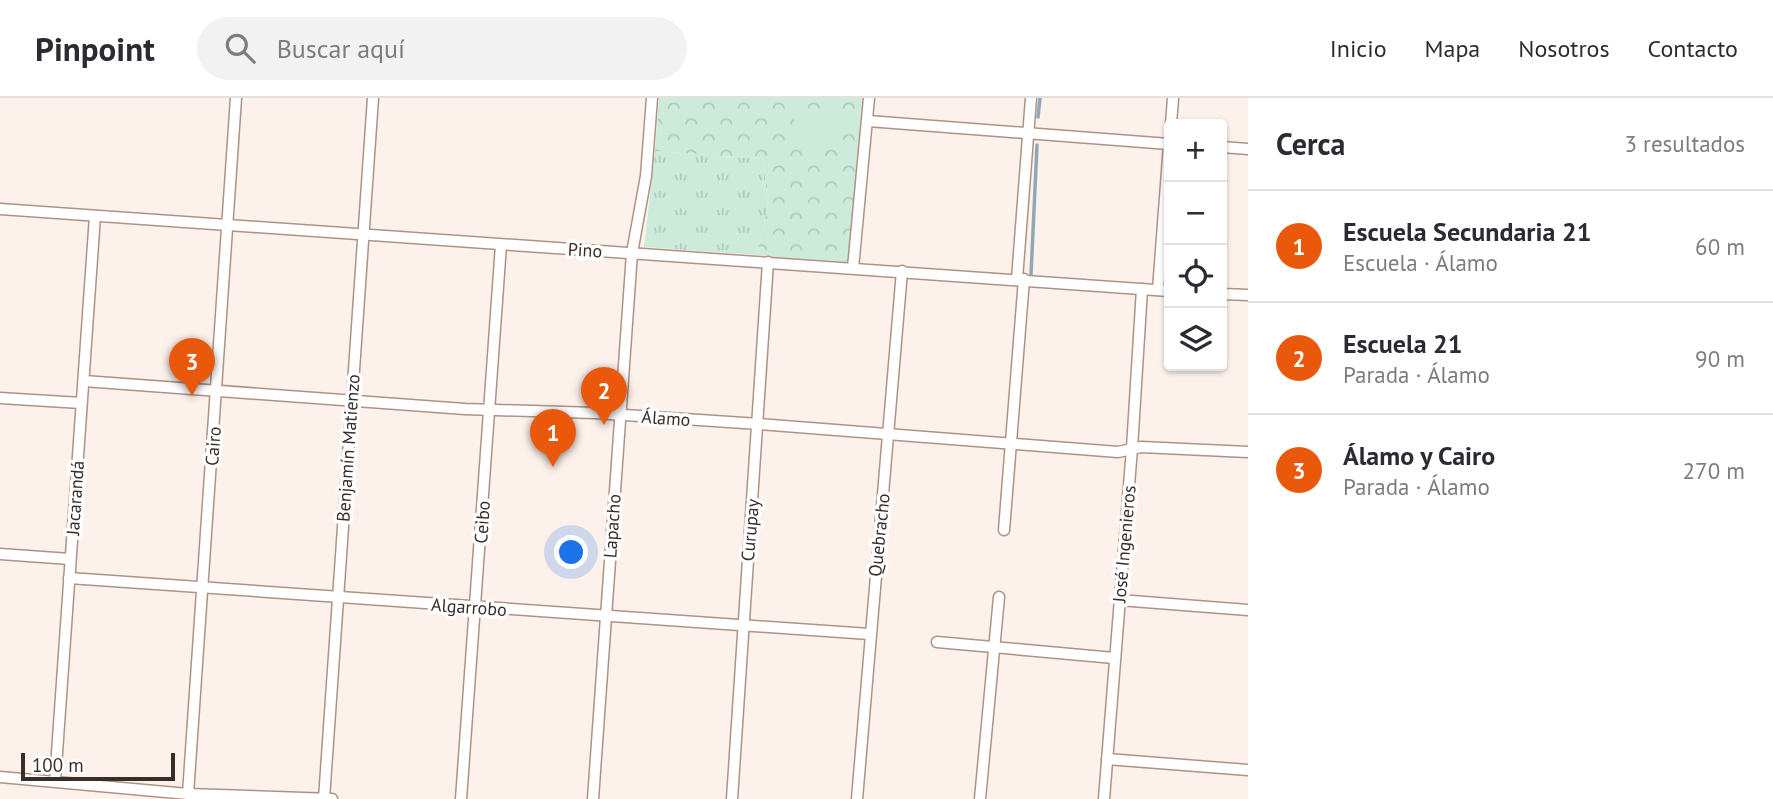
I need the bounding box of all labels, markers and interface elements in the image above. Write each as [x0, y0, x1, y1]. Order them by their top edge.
search box [197, 17, 687, 80]
text: Pinpoint [35, 27, 155, 70]
icon: search [221, 29, 259, 67]
text: Buscar aquí [277, 32, 405, 65]
text: Inicio [1330, 33, 1387, 64]
text: Mapa [1425, 33, 1480, 64]
text: Nosotros [1518, 33, 1610, 64]
text: Contacto [1648, 33, 1738, 64]
map controls [1164, 119, 1227, 371]
button: + [1164, 119, 1227, 182]
text: Cerca [1276, 124, 1345, 163]
text: 3 resultados [1624, 129, 1745, 158]
button: − [1164, 182, 1227, 245]
text: Escuela Secundaria 21 [1343, 215, 1591, 248]
text: 1 [1292, 232, 1306, 261]
text: 60 m [1695, 232, 1745, 261]
street label: Pino [567, 238, 603, 262]
button: locate [1164, 245, 1227, 308]
text: Escuela · Álamo [1343, 248, 1498, 277]
button: layers [1164, 308, 1227, 371]
text: Escuela 21 [1343, 327, 1463, 360]
pin: 3 [169, 338, 215, 396]
text: 2 [1292, 344, 1306, 373]
text: 90 m [1695, 344, 1745, 373]
text: Parada · Álamo [1343, 360, 1490, 389]
pin: 2 [581, 367, 627, 425]
street label: Benjamín Matienzo [331, 373, 365, 523]
street label: Álamo [641, 405, 691, 431]
pin: 1 [530, 409, 576, 467]
street label: Cairo [200, 425, 226, 467]
text: Álamo y Cairo [1343, 439, 1495, 472]
text: 3 [1292, 456, 1306, 485]
text: 270 m [1683, 456, 1745, 485]
street label: Jacarandá [61, 460, 89, 537]
text: Parada · Álamo [1343, 472, 1490, 501]
street label: José Ingenieros [1107, 484, 1141, 605]
street label: Quebracho [863, 492, 895, 578]
street label: Lapacho [598, 493, 626, 559]
street label: Curupay [736, 497, 764, 562]
street label: Ceibo [469, 500, 495, 544]
your location [554, 535, 588, 569]
street label: Algarrobo [430, 593, 508, 621]
scale bar [21, 750, 175, 782]
text: 100 m [32, 753, 84, 777]

